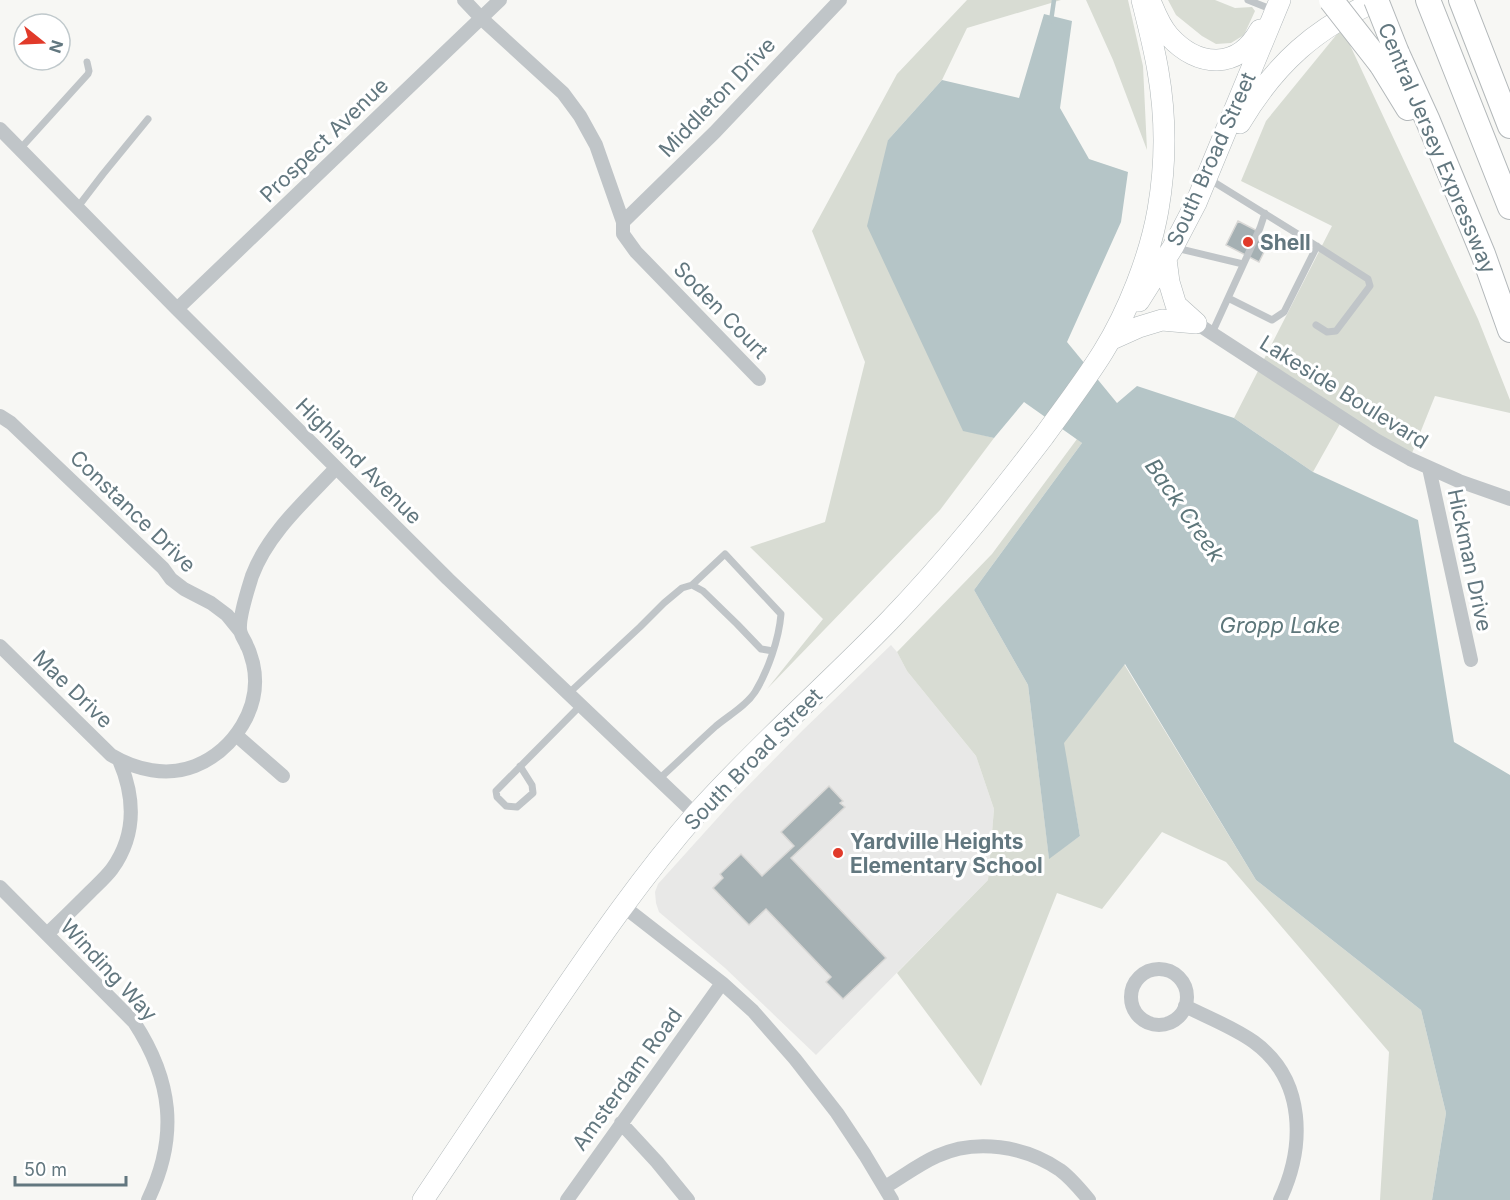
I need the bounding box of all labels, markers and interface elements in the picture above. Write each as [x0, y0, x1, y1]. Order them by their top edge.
north arrow [12, 12, 72, 72]
street label: Central Jersey Expressway [1373, 19, 1501, 277]
street label: Middleton Drive [654, 32, 780, 162]
text: N [45, 38, 68, 56]
street label: South Broad Street [1161, 68, 1261, 250]
street label: Prospect Avenue [255, 73, 393, 207]
place label: Shell [1260, 230, 1311, 255]
marker: Shell [1241, 235, 1255, 249]
street label: Soden Court [669, 256, 773, 364]
street label: Lakeside Boulevard [1255, 330, 1433, 454]
street label: Highland Avenue [291, 393, 427, 529]
street label: Constance Drive [65, 445, 201, 577]
water label: Back Creek [1140, 453, 1231, 567]
street label: Hickman Drive [1443, 487, 1497, 633]
water label: Gropp Lake [1220, 612, 1340, 638]
street label: Mae Drive [28, 645, 118, 733]
street label: South Broad Street [679, 683, 827, 835]
place label: Yardville Heights Elementary School [850, 829, 1043, 878]
marker: Yardville Heights Elementary School [831, 846, 845, 860]
street label: Winding Way [55, 914, 163, 1026]
street label: Amsterdam Road [567, 1003, 687, 1155]
scale bar [15, 1149, 126, 1187]
text: 50 m [24, 1159, 67, 1180]

